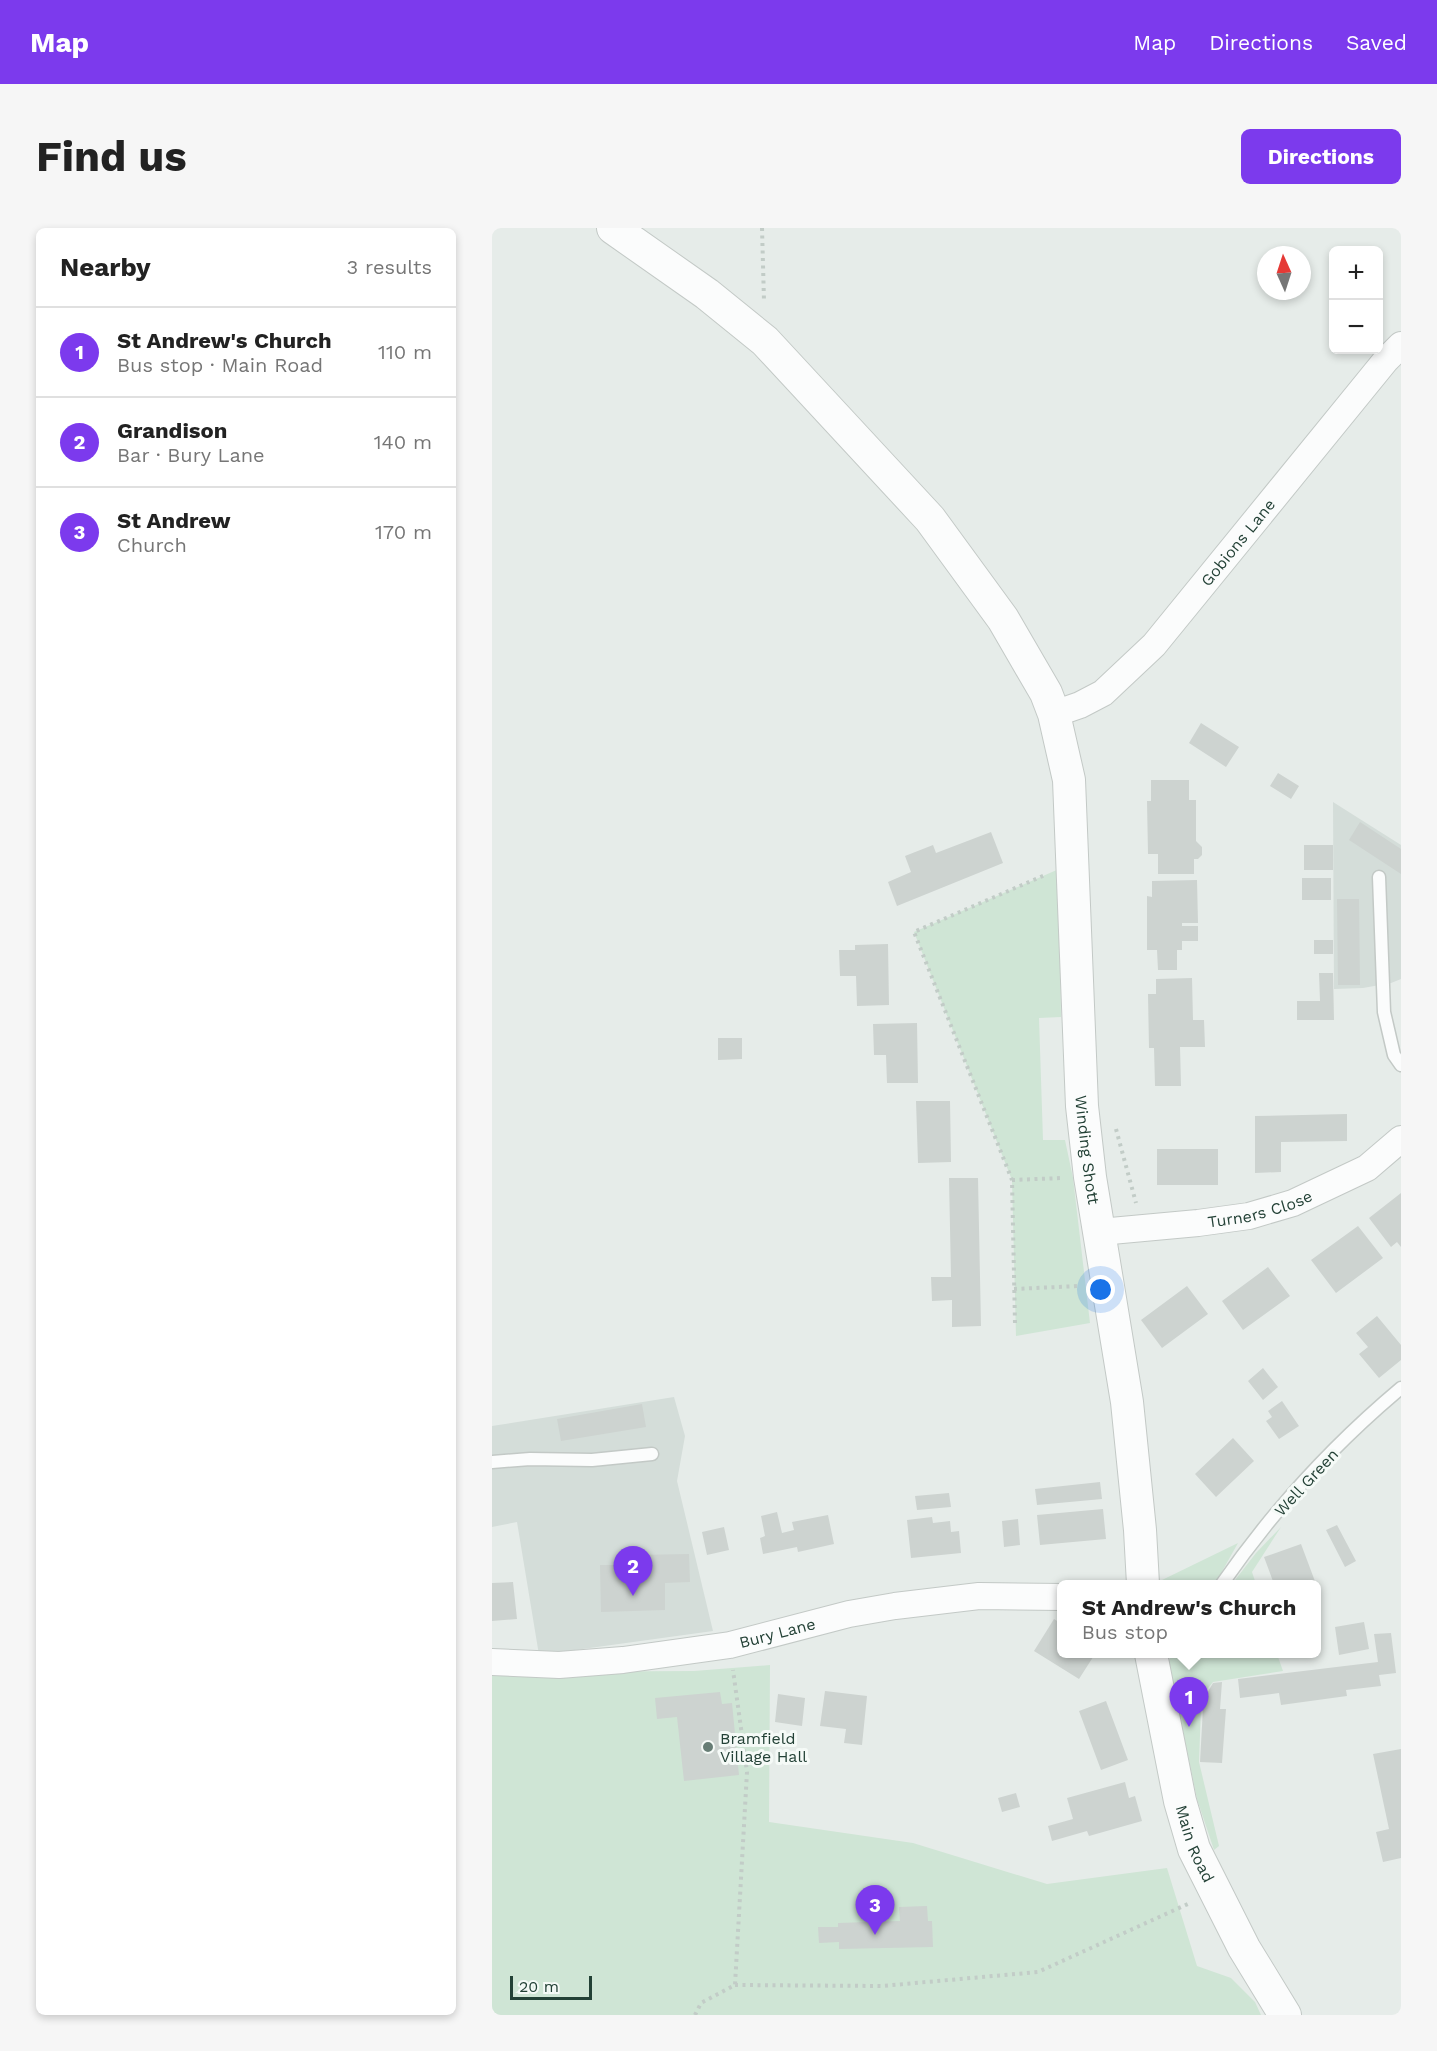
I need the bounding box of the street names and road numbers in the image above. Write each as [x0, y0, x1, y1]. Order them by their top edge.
street label: Gobions Lane [1197, 495, 1279, 590]
street label: Winding Shott [1072, 1095, 1103, 1206]
street label: Turners Close [1207, 1186, 1315, 1232]
street label: Well Green [1270, 1445, 1342, 1520]
street label: Bury Lane [737, 1614, 817, 1652]
street label: Main Road [1172, 1803, 1218, 1886]

